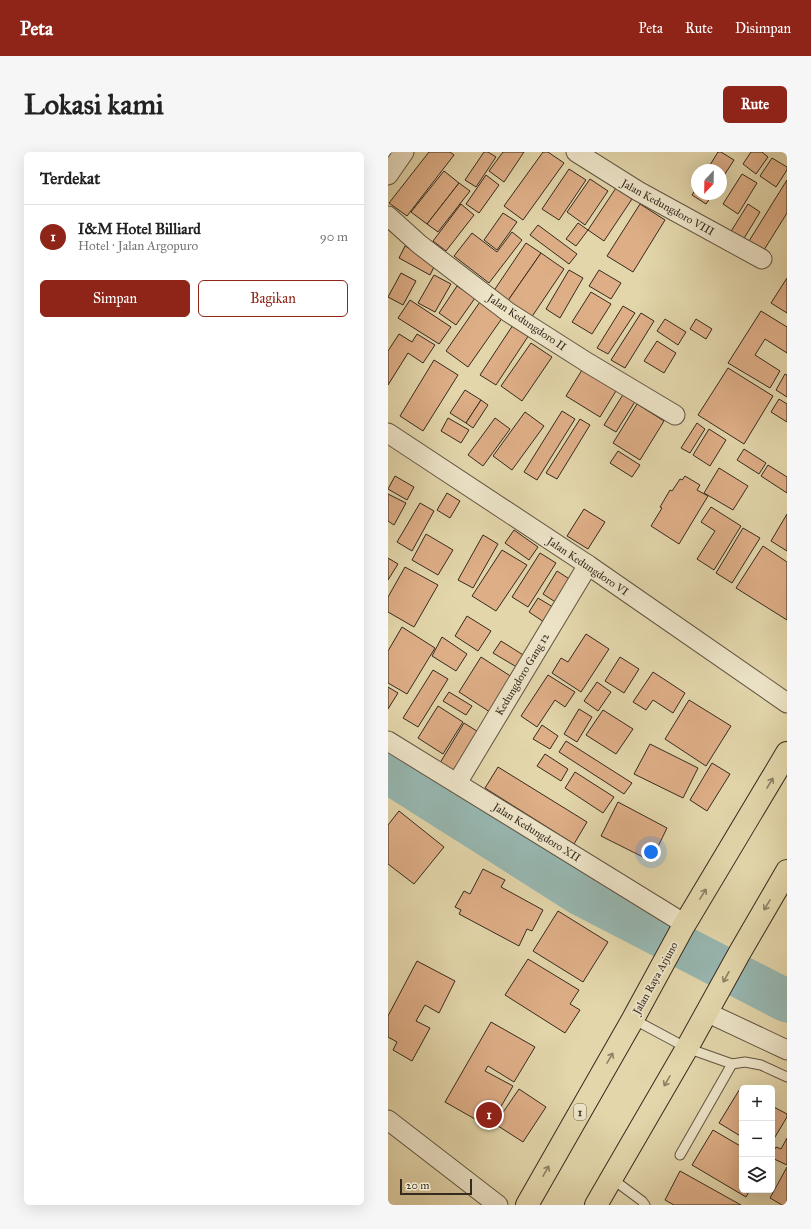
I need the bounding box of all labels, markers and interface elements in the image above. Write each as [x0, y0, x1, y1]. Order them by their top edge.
text: Peta [20, 17, 53, 40]
text: Peta [639, 20, 663, 37]
text: Rute [685, 20, 713, 37]
text: Disimpan [735, 20, 791, 37]
button: Rute [723, 86, 787, 123]
text: Lokasi kami [24, 87, 164, 122]
north arrow [691, 164, 727, 200]
text: Terdekat [40, 168, 100, 189]
street label: Jalan Kedungdoro VIII [618, 176, 717, 239]
text: I&M Hotel Billiard [78, 220, 201, 238]
text: 1 [50, 229, 56, 245]
text: 90 m [320, 229, 348, 245]
text: Hotel · Jalan Argopuro [78, 238, 198, 254]
button: Simpan [40, 280, 190, 317]
button: Bagikan [198, 280, 348, 317]
street label: Jalan Kedungdoro II [484, 291, 569, 355]
street label: Jalan Kedungdoro VI [543, 534, 631, 599]
street label: Kedungdoro Gang 12 [493, 630, 552, 718]
one-way arrow [766, 777, 774, 789]
street label: Jalan Kedungdoro XII [489, 800, 583, 866]
your location [641, 842, 661, 862]
one-way arrow [700, 888, 708, 900]
one-way arrow [763, 899, 771, 911]
street label: Jalan Raya Arjuno [630, 939, 682, 1018]
one-way arrow [721, 971, 729, 983]
one-way arrow [607, 1052, 615, 1064]
one-way arrow [663, 1075, 671, 1087]
map controls [739, 1085, 775, 1193]
button: + [739, 1085, 775, 1121]
pin: 1 [476, 1100, 502, 1130]
road number: 1 [574, 1104, 586, 1120]
button: − [739, 1121, 775, 1157]
button: layers [739, 1157, 775, 1193]
one-way arrow [543, 1165, 550, 1177]
scale bar [400, 1177, 472, 1196]
text: 20 m [406, 1179, 429, 1192]

